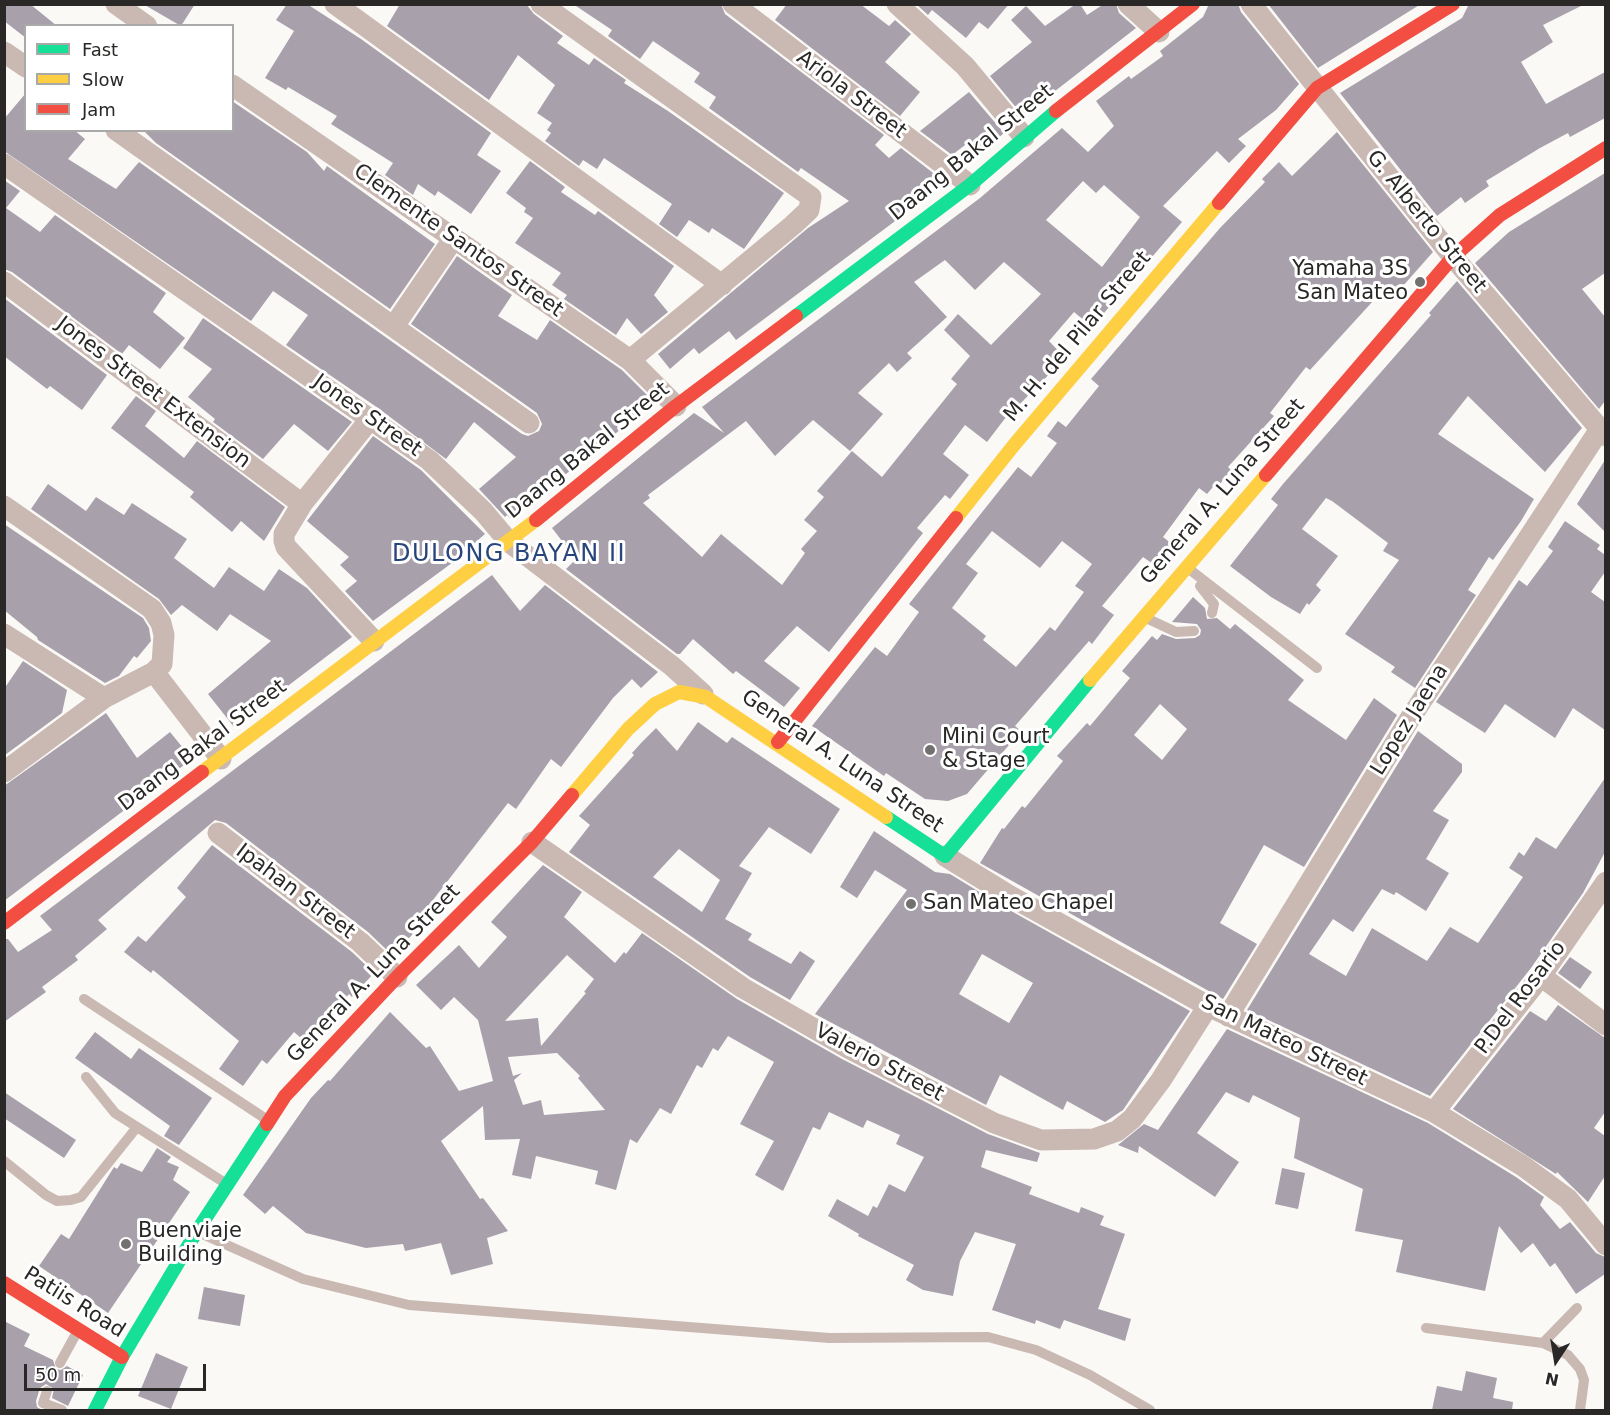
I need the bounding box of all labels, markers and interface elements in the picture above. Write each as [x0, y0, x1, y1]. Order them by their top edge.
legend [24, 24, 234, 132]
text: Fast [82, 39, 118, 60]
street label: Ariola Street [791, 46, 911, 144]
text: Slow [82, 69, 124, 90]
street label: Daang Bakal Street [885, 79, 1059, 227]
text: Jam [82, 99, 116, 120]
street label: G. Alberto Street [1361, 146, 1491, 298]
street label: Clemente Santos Street [348, 159, 568, 323]
street label: M. H. del Pilar Street [999, 247, 1157, 427]
place label: Yamaha 3S San Mateo [1292, 257, 1408, 307]
marker: Yamaha 3S San Mateo [1413, 275, 1427, 289]
street label: Jones Street Extension [51, 312, 255, 474]
street label: Jones Street [308, 369, 426, 463]
street label: Daang Bakal Street [501, 377, 675, 525]
street label: General A. Luna Street [1135, 394, 1311, 590]
district label: DULONG BAYAN II [392, 541, 626, 569]
street label: Lopez Jaena [1366, 660, 1454, 780]
street label: Daang Bakal Street [114, 675, 292, 817]
street label: General A. Luna Street [736, 685, 948, 839]
place label: Mini Court & Stage [942, 725, 1049, 775]
marker: Mini Court & Stage [923, 743, 937, 757]
street label: Ipahan Street [231, 839, 359, 945]
street label: General A. Luna Street [282, 880, 466, 1068]
place label: San Mateo Chapel [923, 891, 1114, 917]
marker: San Mateo Chapel [904, 897, 918, 911]
street label: P.Del Rosario [1470, 936, 1572, 1060]
street label: San Mateo Street [1197, 990, 1371, 1092]
street label: Valerio Street [810, 1019, 948, 1107]
place label: Buenviaje Building [138, 1219, 242, 1269]
marker: Buenviaje Building [119, 1237, 133, 1251]
street label: Patiis Road [19, 1262, 129, 1344]
north arrow [1526, 1331, 1586, 1391]
scale bar [27, 1352, 208, 1390]
text: 50 m [35, 1364, 81, 1385]
text: N [1544, 1368, 1561, 1390]

